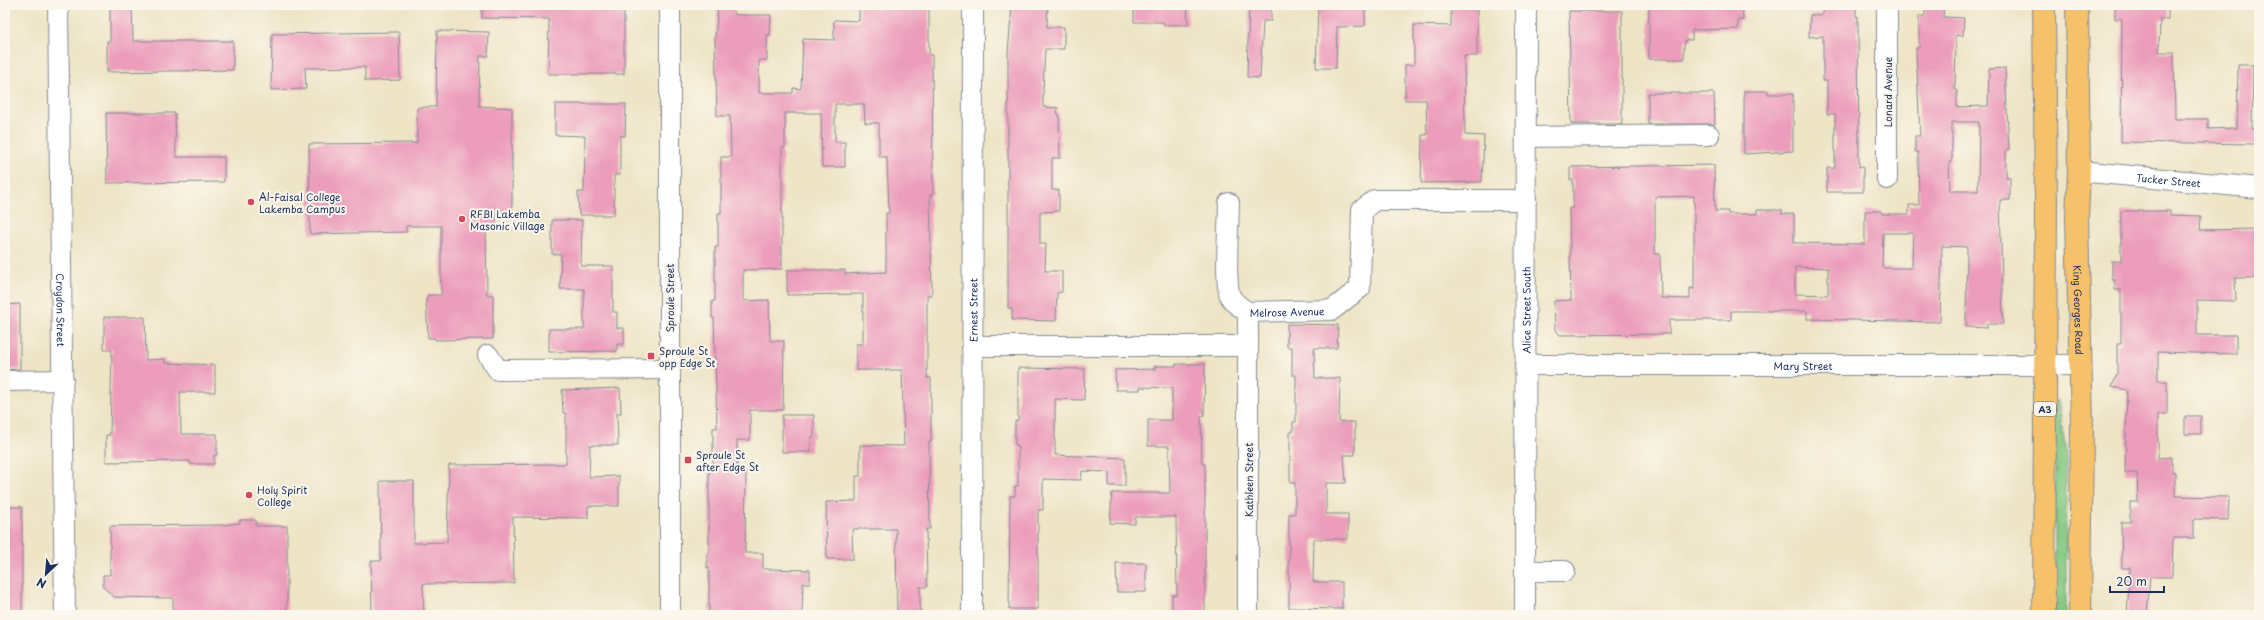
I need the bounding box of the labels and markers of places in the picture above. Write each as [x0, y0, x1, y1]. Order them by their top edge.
place label: Al-Faisal College Lakemba Campus [259, 189, 346, 216]
marker: Al-Faisal College Lakemba Campus [246, 197, 256, 207]
place label: RFBI Lakemba Masonic Village [470, 206, 545, 233]
marker: RFBI Lakemba Masonic Village [457, 214, 467, 224]
place label: Sproule St opp Edge St [659, 343, 716, 370]
marker: Sproule St opp Edge St [646, 351, 656, 361]
place label: Sproule St after Edge St [696, 447, 759, 474]
marker: Sproule St after Edge St [683, 455, 693, 465]
place label: Holy Spirit College [257, 482, 307, 509]
marker: Holy Spirit College [244, 490, 254, 500]

